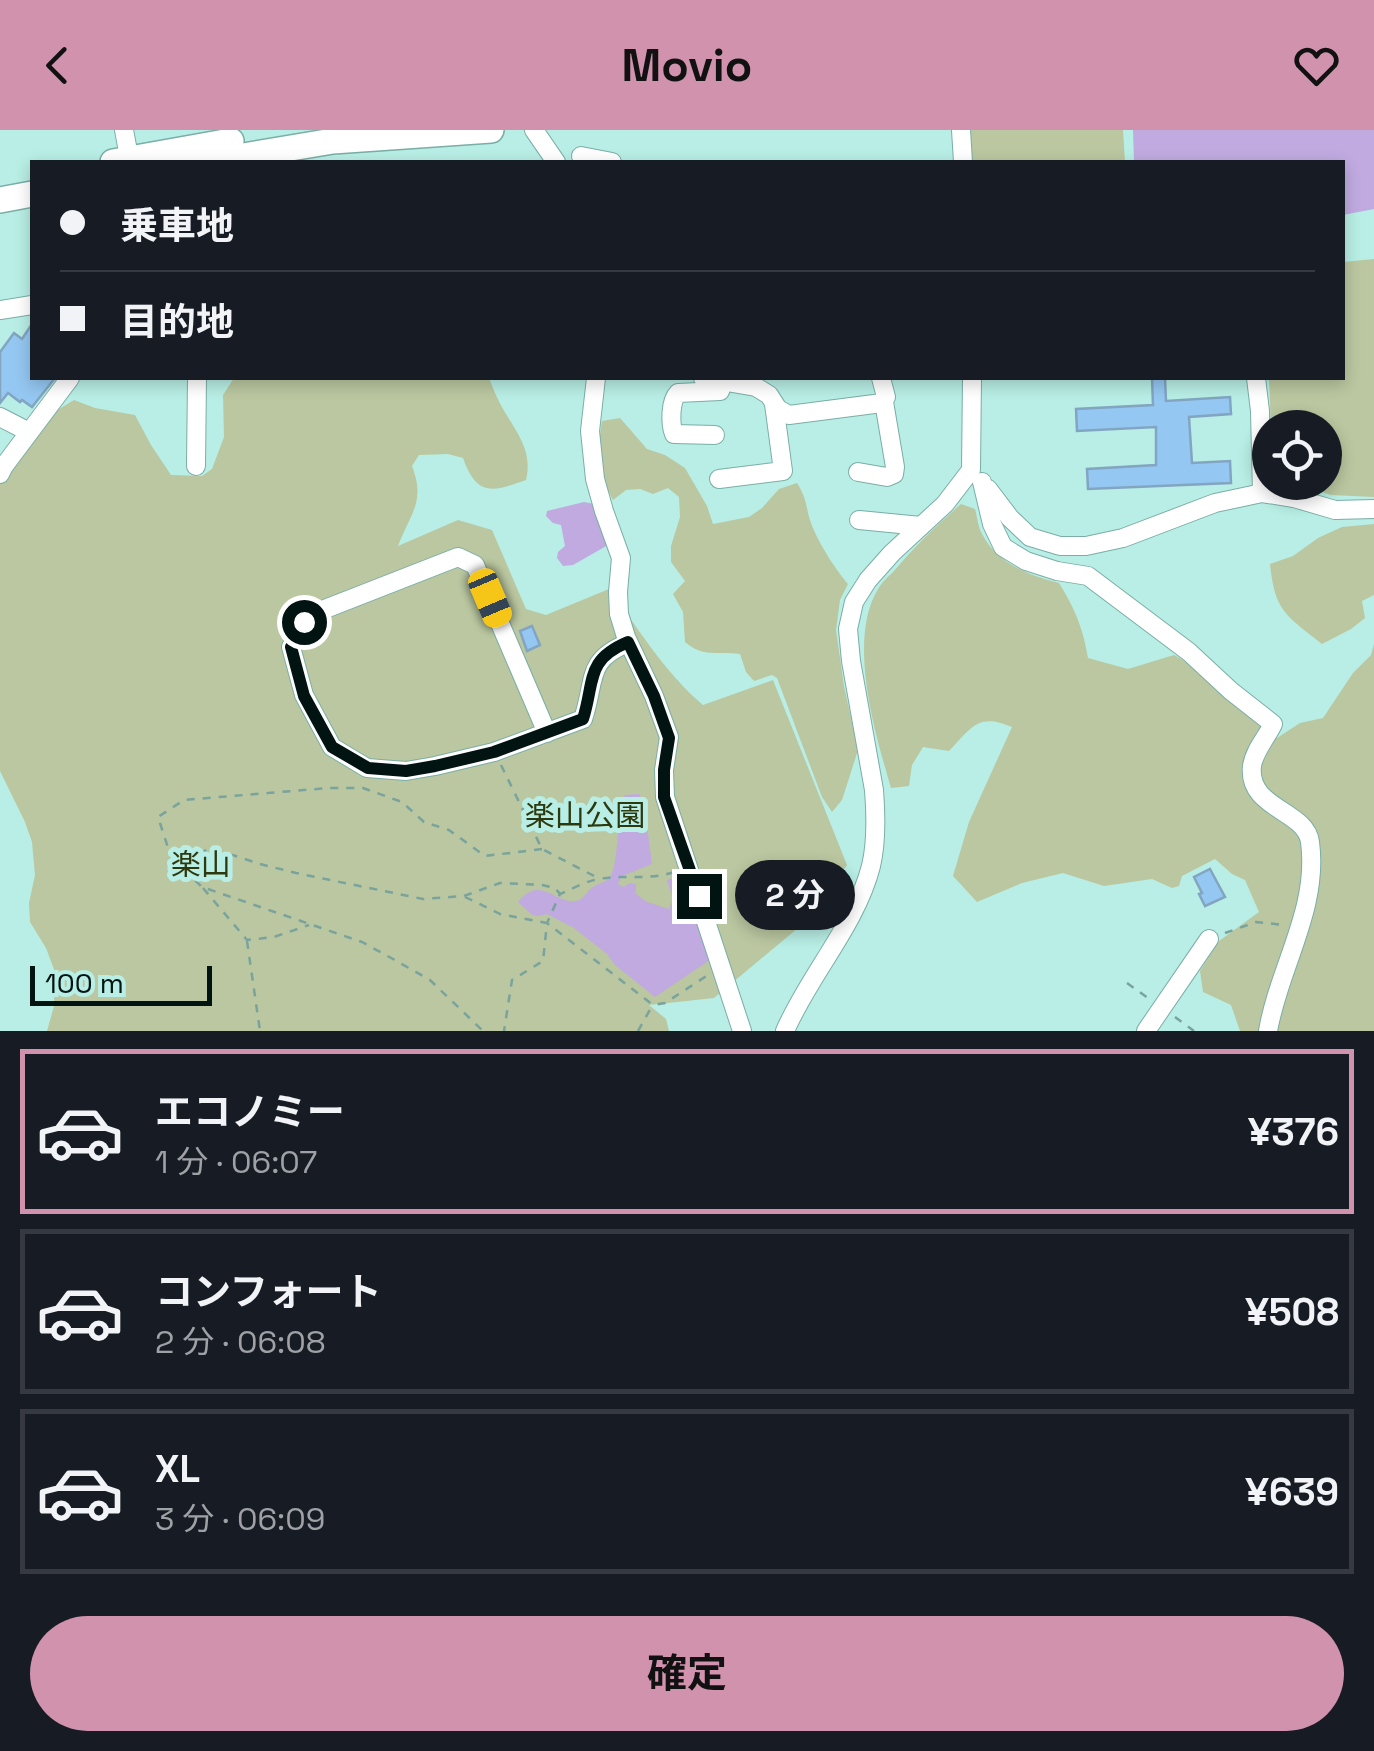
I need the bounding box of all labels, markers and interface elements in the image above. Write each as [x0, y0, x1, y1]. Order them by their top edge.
text: Movio [622, 37, 752, 94]
icon: back [30, 38, 85, 93]
icon: heart [1289, 38, 1344, 93]
text: 乗車地 [120, 202, 234, 250]
text: 目的地 [120, 298, 234, 346]
map controls [1252, 410, 1342, 500]
button: locate [1252, 410, 1342, 500]
car [464, 565, 516, 631]
route start [282, 600, 327, 645]
park label: 楽山公園 [525, 796, 645, 835]
park label: 楽山 [171, 845, 231, 884]
callout: 2 分 [734, 861, 854, 931]
route end [677, 874, 722, 919]
text: 2 分 [765, 875, 825, 915]
scale bar [30, 961, 212, 1006]
text: 100 m [45, 965, 124, 1001]
icon: car [35, 1087, 125, 1177]
text: エコノミー [155, 1088, 345, 1136]
text: ¥376 [1248, 1108, 1339, 1156]
text: 1 分 · 06:07 [155, 1142, 317, 1182]
icon: car [35, 1267, 125, 1357]
text: コンフォート [155, 1268, 382, 1316]
text: ¥508 [1245, 1288, 1339, 1336]
text: 2 分 · 06:08 [155, 1322, 326, 1362]
text: XL [155, 1445, 200, 1493]
icon: car [35, 1447, 125, 1537]
text: ¥639 [1245, 1468, 1339, 1516]
text: 3 分 · 06:09 [155, 1499, 325, 1539]
button: 確定 [30, 1616, 1344, 1731]

